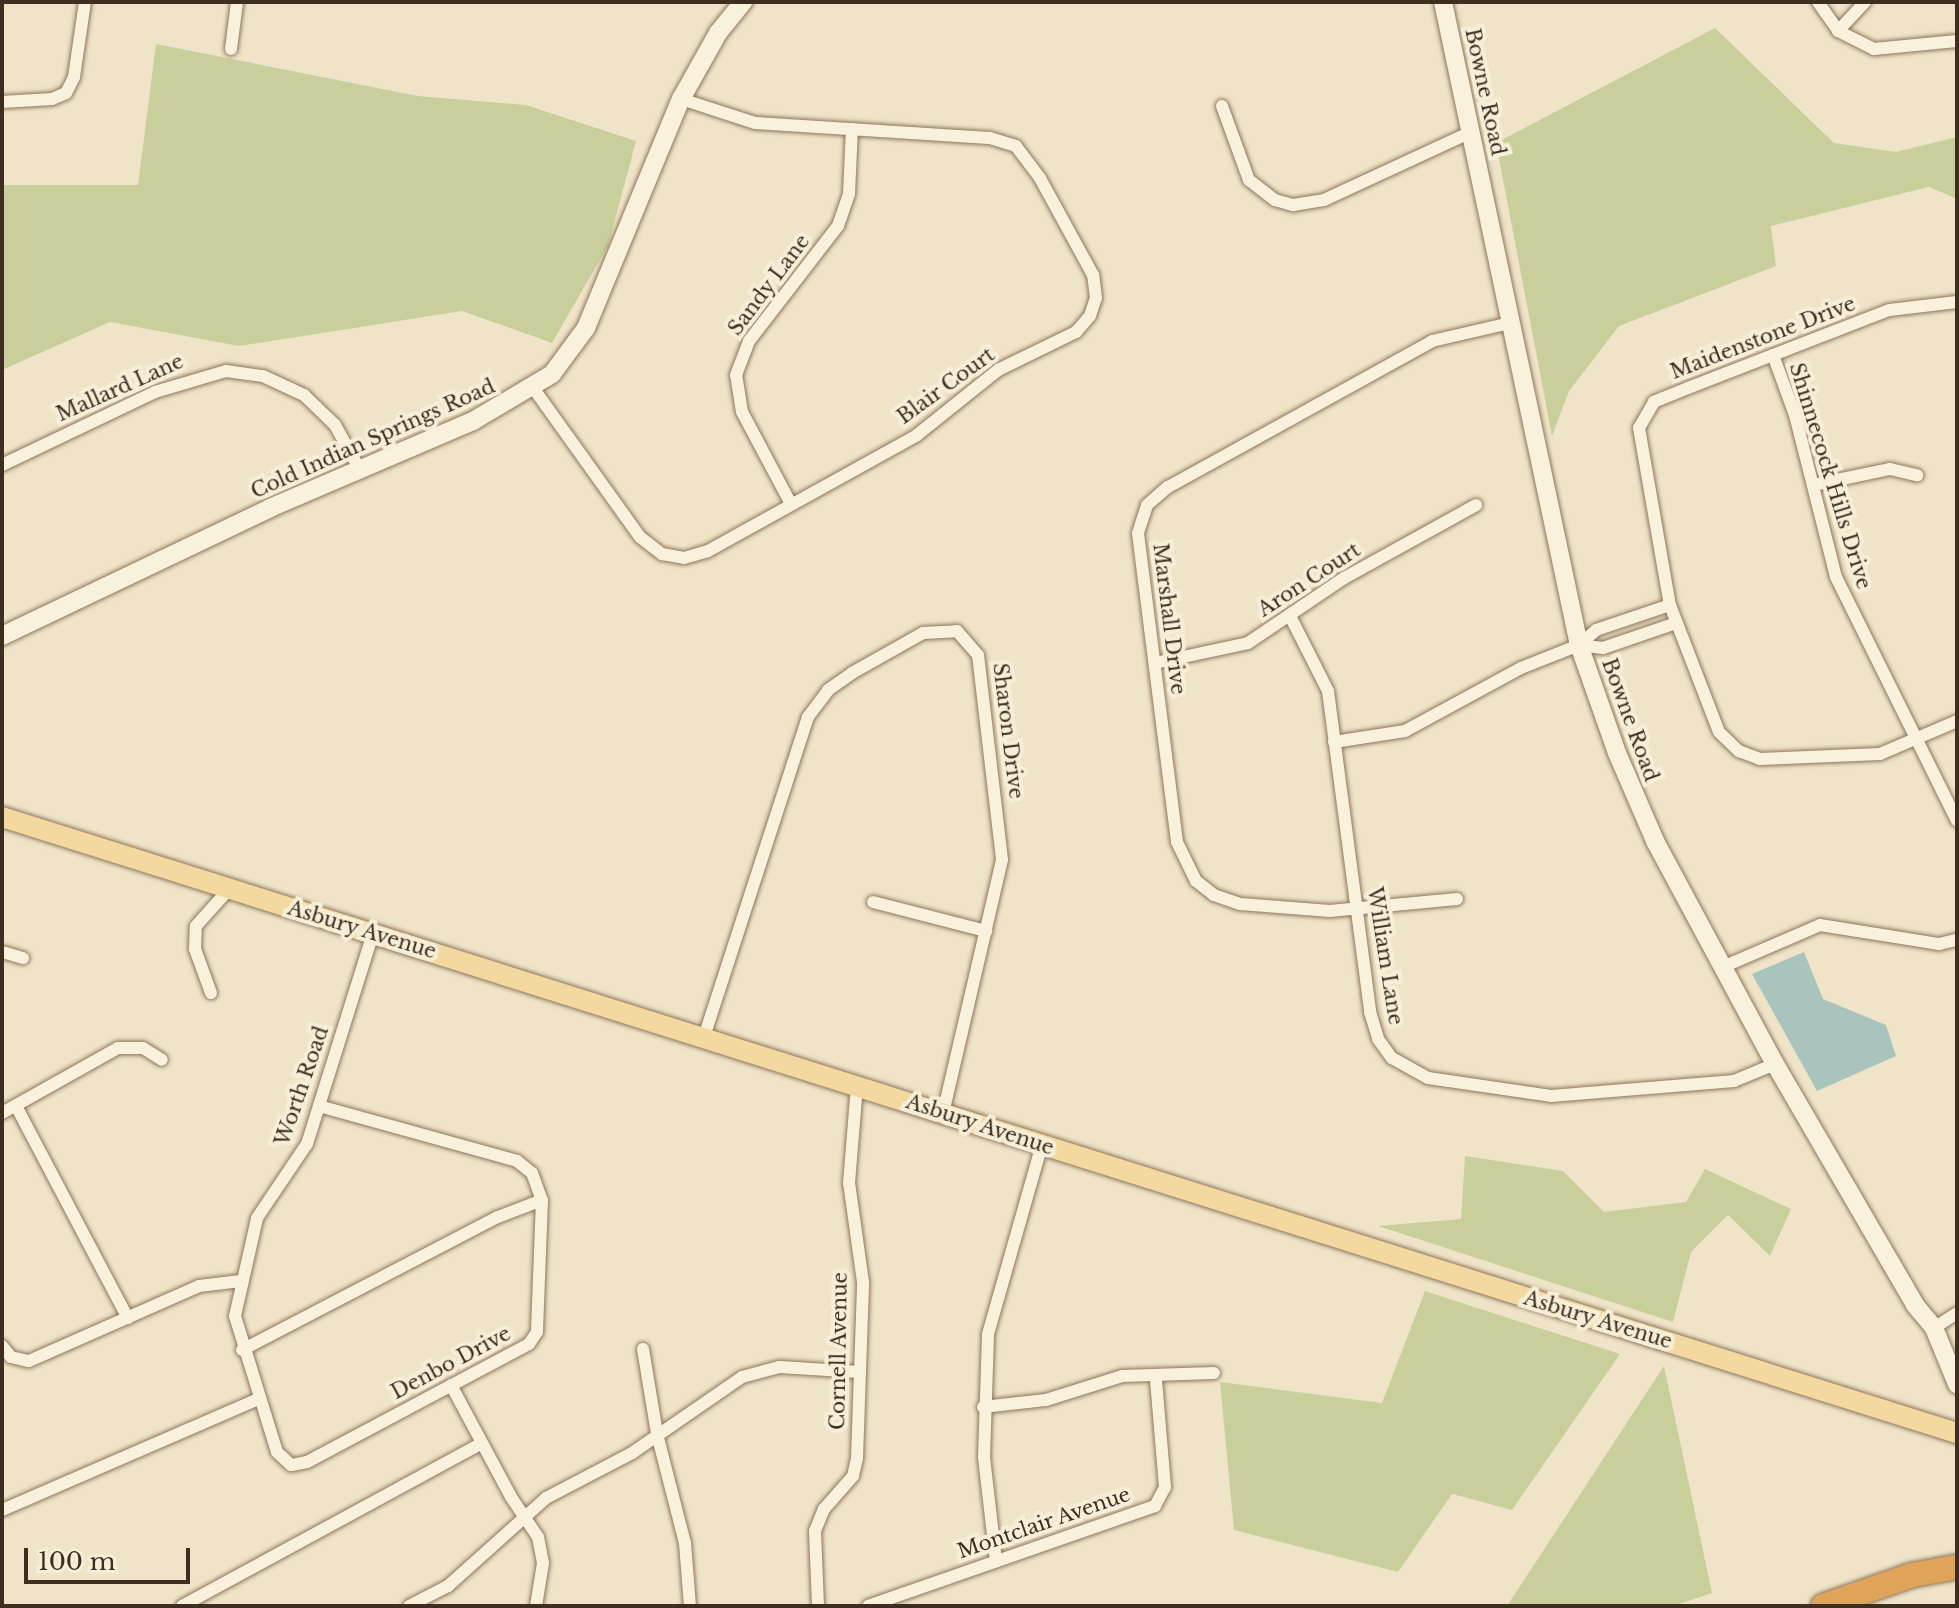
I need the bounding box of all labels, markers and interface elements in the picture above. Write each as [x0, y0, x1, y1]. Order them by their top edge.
street label: Bowne Road [1460, 26, 1510, 158]
street label: Sandy Lane [723, 230, 815, 340]
street label: Maidenstone Drive [1667, 292, 1859, 384]
street label: Blair Court [893, 343, 999, 429]
street label: Mallard Lane [53, 349, 187, 427]
street label: Shinnecock Hills Drive [1784, 360, 1876, 592]
street label: Cold Indian Springs Road [247, 374, 499, 504]
street label: Aron Court [1253, 538, 1365, 622]
street label: Marshall Drive [1148, 542, 1190, 696]
street label: Bowne Road [1597, 655, 1663, 785]
street label: Sharon Drive [988, 662, 1028, 800]
street label: William Lane [1362, 885, 1408, 1027]
street label: Asbury Avenue [284, 896, 440, 964]
street label: Worth Road [270, 1023, 334, 1149]
street label: Asbury Avenue [902, 1090, 1058, 1160]
street label: Cornell Avenue [826, 1271, 852, 1431]
street label: Asbury Avenue [1520, 1286, 1676, 1354]
street label: Denbo Drive [387, 1321, 515, 1405]
street label: Montclair Avenue [954, 1482, 1134, 1564]
scale bar [28, 1532, 194, 1582]
text: 100 m [38, 1547, 116, 1576]

